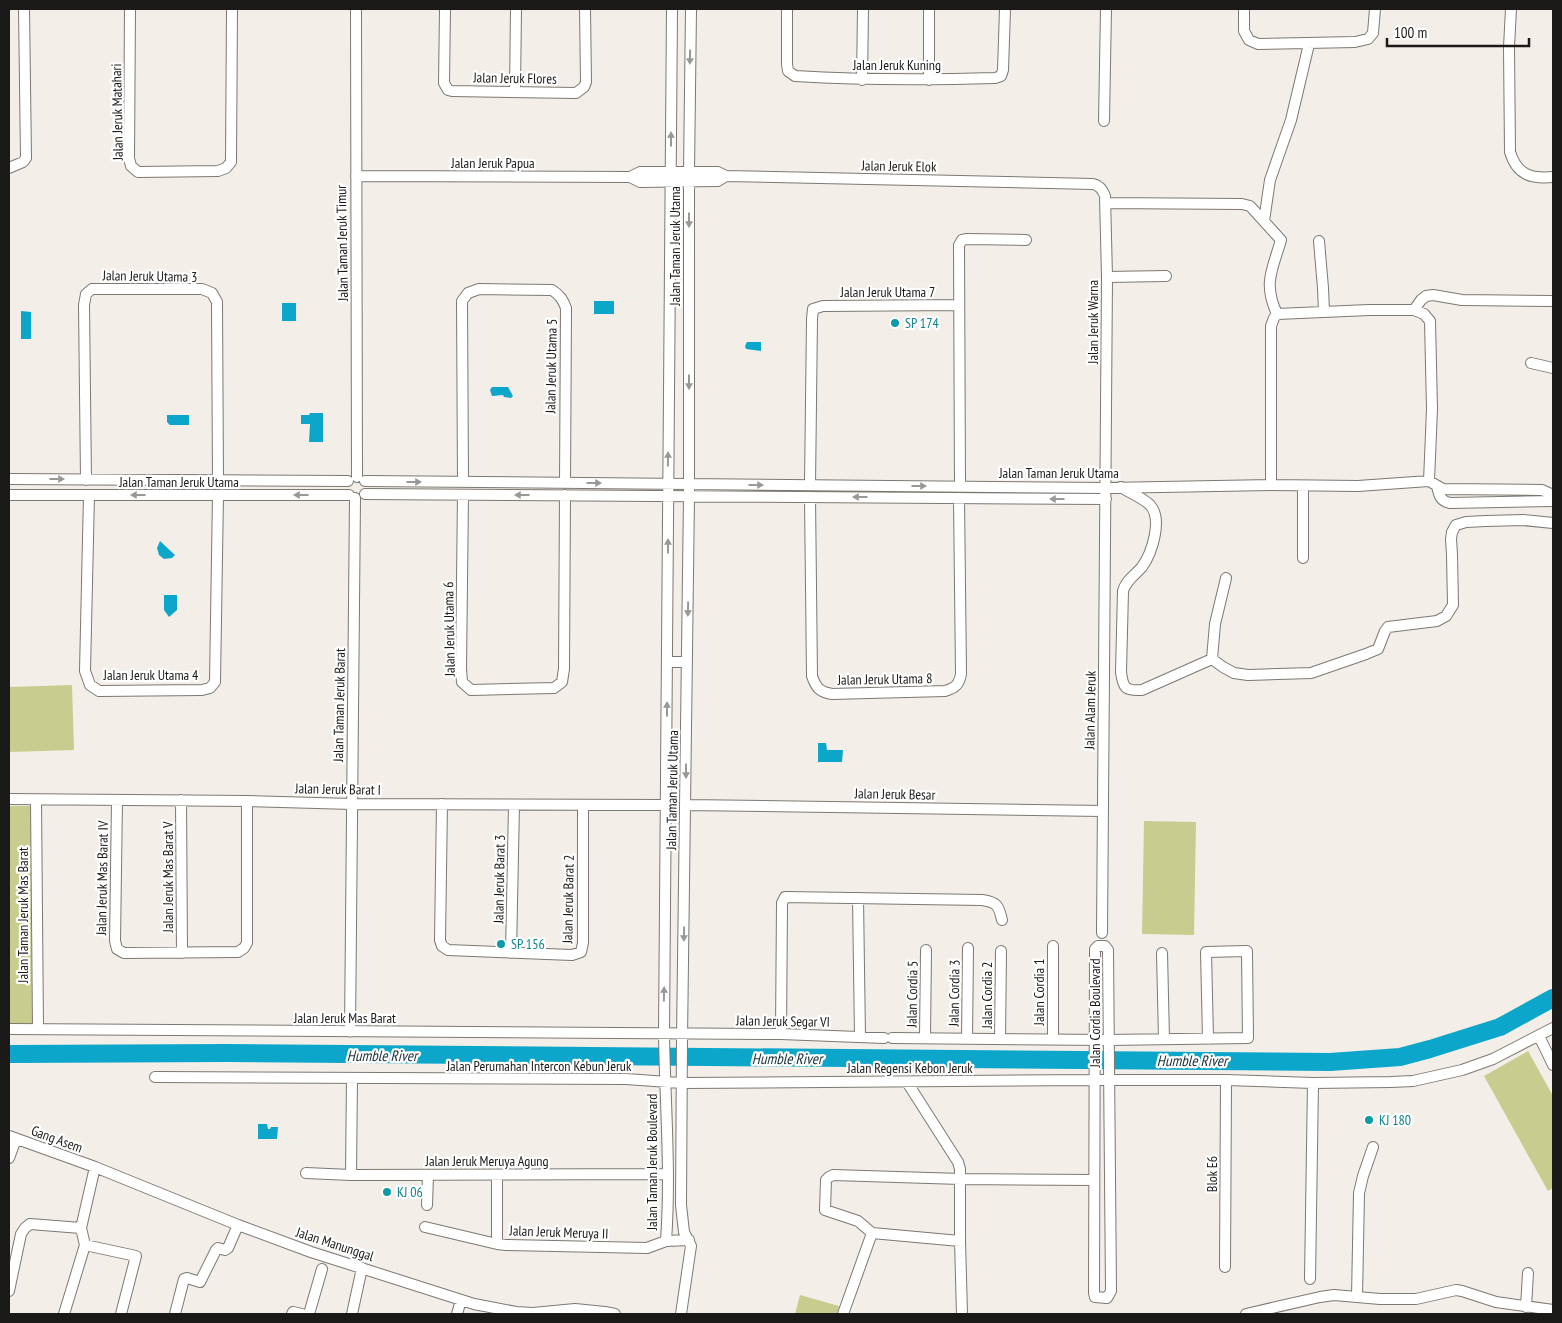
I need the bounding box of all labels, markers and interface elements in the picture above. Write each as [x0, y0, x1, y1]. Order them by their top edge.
scale bar [1387, 15, 1530, 47]
text: 100 m [1394, 23, 1427, 42]
one-way arrow [686, 50, 694, 66]
street label: Jalan Jeruk Kuning [852, 56, 941, 74]
street label: Jalan Jeruk Matahari [107, 64, 127, 161]
street label: Jalan Jeruk Flores [472, 68, 557, 88]
one-way arrow [667, 130, 675, 146]
street label: Jalan Jeruk Papua [450, 154, 535, 172]
street label: Jalan Jeruk Elok [860, 156, 937, 176]
street label: Jalan Taman Jeruk Timur [332, 185, 352, 302]
street label: Jalan Taman Jeruk Utama [666, 186, 684, 307]
one-way arrow [685, 212, 693, 228]
street label: Jalan Jeruk Utama 3 [101, 266, 198, 286]
street label: Jalan Jeruk Warna [1084, 280, 1102, 365]
street label: Jalan Jeruk Utama 7 [840, 283, 935, 301]
place label: SP 174 [905, 314, 939, 332]
marker: SP 174 [889, 317, 901, 329]
street label: Jalan Jeruk Utama 5 [541, 318, 561, 415]
one-way arrow [685, 375, 693, 391]
one-way arrow [664, 450, 672, 466]
street label: Jalan Taman Jeruk Utama [998, 464, 1119, 482]
street label: Jalan Taman Jeruk Utama [118, 473, 239, 491]
one-way arrow [50, 475, 66, 483]
one-way arrow [406, 478, 422, 486]
one-way arrow [586, 479, 602, 487]
one-way arrow [748, 481, 764, 489]
one-way arrow [911, 482, 927, 490]
one-way arrow [130, 491, 146, 499]
one-way arrow [292, 491, 308, 499]
one-way arrow [514, 491, 530, 499]
one-way arrow [851, 493, 867, 501]
one-way arrow [1049, 495, 1065, 503]
one-way arrow [664, 538, 672, 554]
street label: Jalan Jeruk Utama 6 [439, 581, 459, 678]
one-way arrow [683, 601, 691, 617]
street label: Jalan Taman Jeruk Barat [329, 648, 349, 763]
street label: Jalan Jeruk Utama 4 [103, 666, 199, 684]
street label: Jalan Jeruk Utama 8 [836, 669, 933, 689]
street label: Jalan Alam Jeruk [1080, 670, 1100, 750]
one-way arrow [663, 700, 671, 716]
street label: Jalan Taman Jeruk Utama [662, 730, 682, 851]
one-way arrow [682, 764, 690, 780]
street label: Jalan Jeruk Barat I [294, 779, 381, 799]
street label: Jalan Jeruk Besar [854, 784, 936, 804]
street label: Jalan Jeruk Mas Barat IV [92, 820, 112, 936]
street label: Jalan Jeruk Mas Barat V [159, 821, 177, 933]
street label: Jalan Jeruk Barat 3 [489, 834, 509, 925]
street label: Jalan Taman Jeruk Mas Barat [14, 847, 32, 984]
street label: Jalan Jeruk Barat 2 [558, 854, 578, 945]
one-way arrow [680, 926, 688, 942]
place label: SP 156 [511, 935, 545, 953]
marker: SP 156 [495, 938, 507, 950]
street label: Jalan Cordia 3 [944, 959, 964, 1028]
street label: Jalan Cordia 1 [1030, 959, 1048, 1026]
street label: Jalan Cordia Boulevard [1086, 959, 1104, 1068]
street label: Jalan Cordia 5 [902, 960, 922, 1029]
street label: Jalan Cordia 2 [978, 962, 996, 1029]
one-way arrow [660, 985, 668, 1001]
street label: Jalan Jeruk Mas Barat [293, 1009, 396, 1027]
street label: Jalan Jeruk Segar VI [735, 1011, 830, 1031]
water label: Humble River [347, 1046, 419, 1065]
water label: Humble River [752, 1049, 824, 1068]
water label: Humble River [1157, 1051, 1229, 1070]
street label: Jalan Perumahan Intercon Kebun Jeruk [446, 1057, 632, 1075]
street label: Jalan Regensi Kebon Jeruk [846, 1059, 973, 1077]
street label: Jalan Taman Jeruk Boulevard [643, 1094, 661, 1231]
place label: KJ 180 [1379, 1111, 1411, 1129]
marker: KJ 180 [1363, 1114, 1375, 1126]
street label: Gang Asem [29, 1121, 85, 1157]
street label: Jalan Jeruk Meruya Agung [425, 1152, 548, 1170]
street label: Blok E6 [1203, 1156, 1221, 1192]
place label: KJ 06 [397, 1183, 423, 1201]
marker: KJ 06 [381, 1186, 393, 1198]
street label: Jalan Jeruk Meruya II [508, 1221, 609, 1243]
street label: Jalan Manunggal [293, 1223, 377, 1265]

